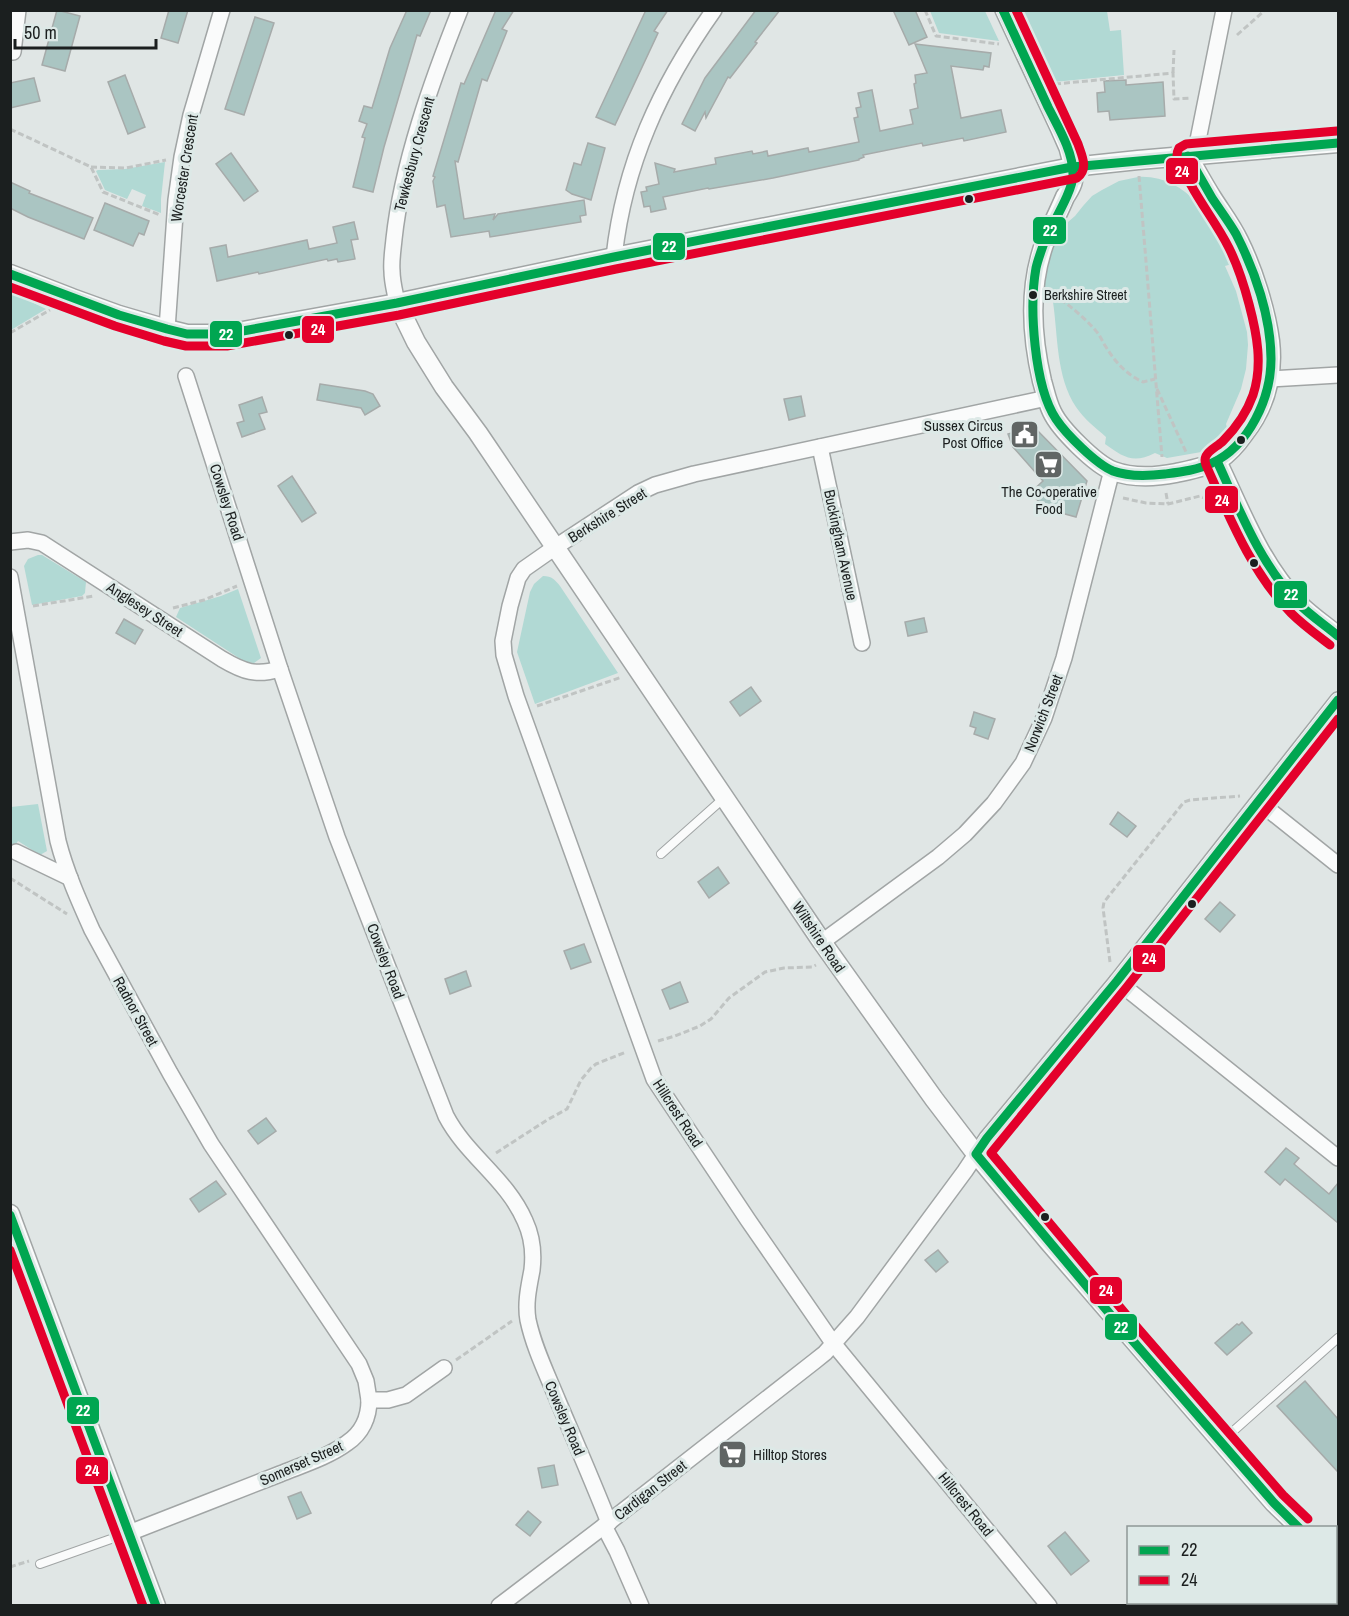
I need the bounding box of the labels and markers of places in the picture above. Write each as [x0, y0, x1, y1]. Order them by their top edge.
unlabelled marker [963, 193, 975, 205]
place label: Berkshire Street [1044, 286, 1127, 304]
marker: Berkshire Street [1027, 289, 1039, 301]
unlabelled marker [283, 329, 295, 341]
place label: Sussex Circus Post Office [924, 415, 1003, 453]
public building icon: Sussex Circus Post Office [1008, 418, 1040, 450]
unlabelled marker [1235, 434, 1247, 446]
supermarket icon: The Co-operative Food [1033, 448, 1065, 480]
place label: The Co-operative Food [1001, 481, 1097, 519]
unlabelled marker [1248, 557, 1260, 569]
unlabelled marker [1186, 898, 1198, 910]
unlabelled marker [1039, 1211, 1051, 1223]
supermarket icon: Hilltop Stores [716, 1438, 748, 1470]
place label: Hilltop Stores [753, 1444, 827, 1465]

